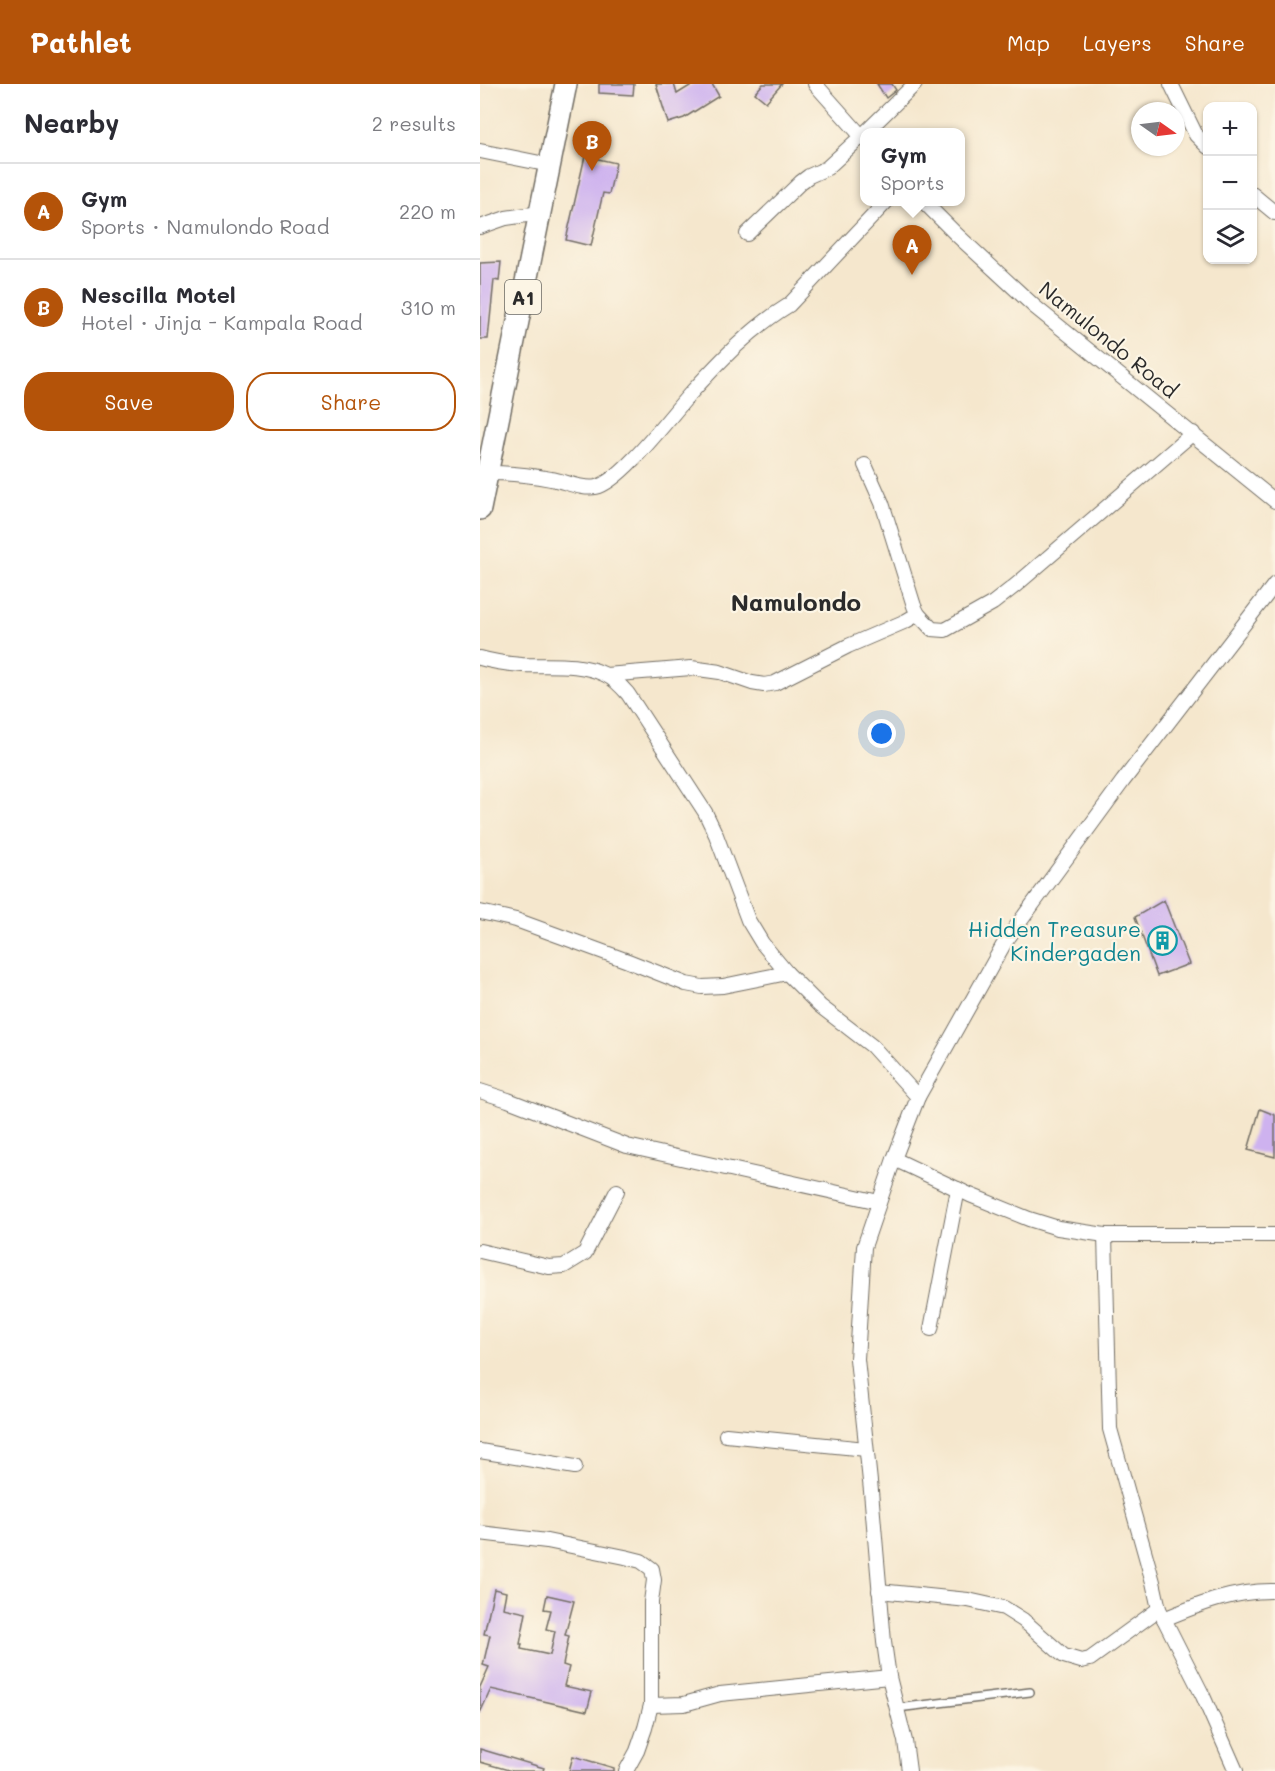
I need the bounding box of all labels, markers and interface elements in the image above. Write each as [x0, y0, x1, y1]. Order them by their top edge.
text: Pathlet [30, 24, 132, 60]
text: Map [1007, 29, 1050, 56]
text: Layers [1083, 29, 1152, 56]
text: Share [1185, 29, 1245, 56]
north arrow [1131, 102, 1185, 156]
map controls [1203, 102, 1257, 264]
button: + [1203, 102, 1257, 156]
text: Nearby [24, 106, 119, 140]
text: 2 results [372, 110, 456, 136]
pin: B [572, 122, 612, 171]
popup [860, 128, 965, 206]
text: Gym [880, 140, 927, 169]
button: − [1203, 156, 1257, 210]
text: Sports [880, 169, 945, 195]
text: Gym [81, 184, 127, 213]
text: A [37, 198, 50, 224]
text: 220 m [399, 198, 456, 224]
button: layers [1203, 210, 1257, 264]
text: Sports · Namulondo Road [81, 213, 329, 239]
pin: A [892, 226, 932, 275]
street label: Namulondo Road [1034, 275, 1184, 403]
text: Nescilla Motel [81, 280, 236, 309]
road number: A1 [505, 280, 541, 314]
text: B [37, 294, 50, 320]
text: 310 m [401, 294, 456, 320]
text: Hotel · Jinja - Kampala Road [81, 309, 362, 335]
button: Save [24, 372, 234, 431]
button: Share [246, 372, 456, 431]
district label: Namulondo [731, 586, 861, 617]
your location [867, 719, 896, 748]
place label: Hidden Treasure Kindergaden [968, 915, 1141, 966]
building icon: Hidden Treasure Kindergaden [1146, 924, 1178, 956]

